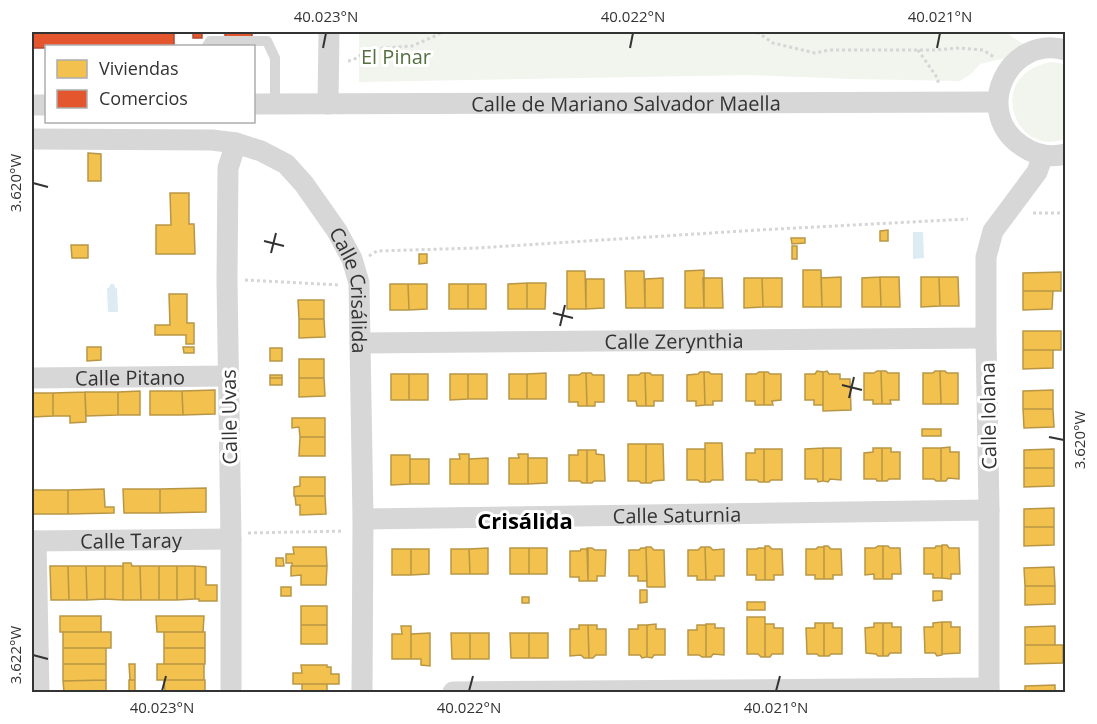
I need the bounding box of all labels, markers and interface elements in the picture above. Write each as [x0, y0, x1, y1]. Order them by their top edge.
text: 40.023°N [294, 6, 358, 26]
text: 40.022°N [601, 6, 665, 26]
text: 40.021°N [908, 6, 972, 26]
park label: El Pinar [361, 43, 431, 70]
legend [45, 45, 255, 123]
text: Viviendas [99, 56, 179, 80]
text: Comercios [99, 86, 188, 110]
street label: Calle de Mariano Salvador Maella [471, 89, 781, 117]
text: 3.620°W [5, 154, 25, 212]
street label: Calle Crisálida [324, 222, 374, 354]
street label: Calle Zerynthia [604, 326, 744, 355]
street label: Calle Iolana [974, 362, 1002, 470]
street label: Calle Pitano [75, 363, 185, 391]
street label: Calle Uvas [215, 369, 243, 465]
text: 3.620°W [1069, 411, 1089, 469]
street label: Calle Saturnia [613, 500, 741, 529]
district label: Crisálida [477, 505, 573, 535]
street label: Calle Taray [80, 526, 183, 554]
text: 3.622°W [5, 626, 25, 684]
text: 40.023°N [130, 697, 194, 717]
text: 40.022°N [437, 697, 501, 717]
text: 40.021°N [744, 697, 808, 717]

